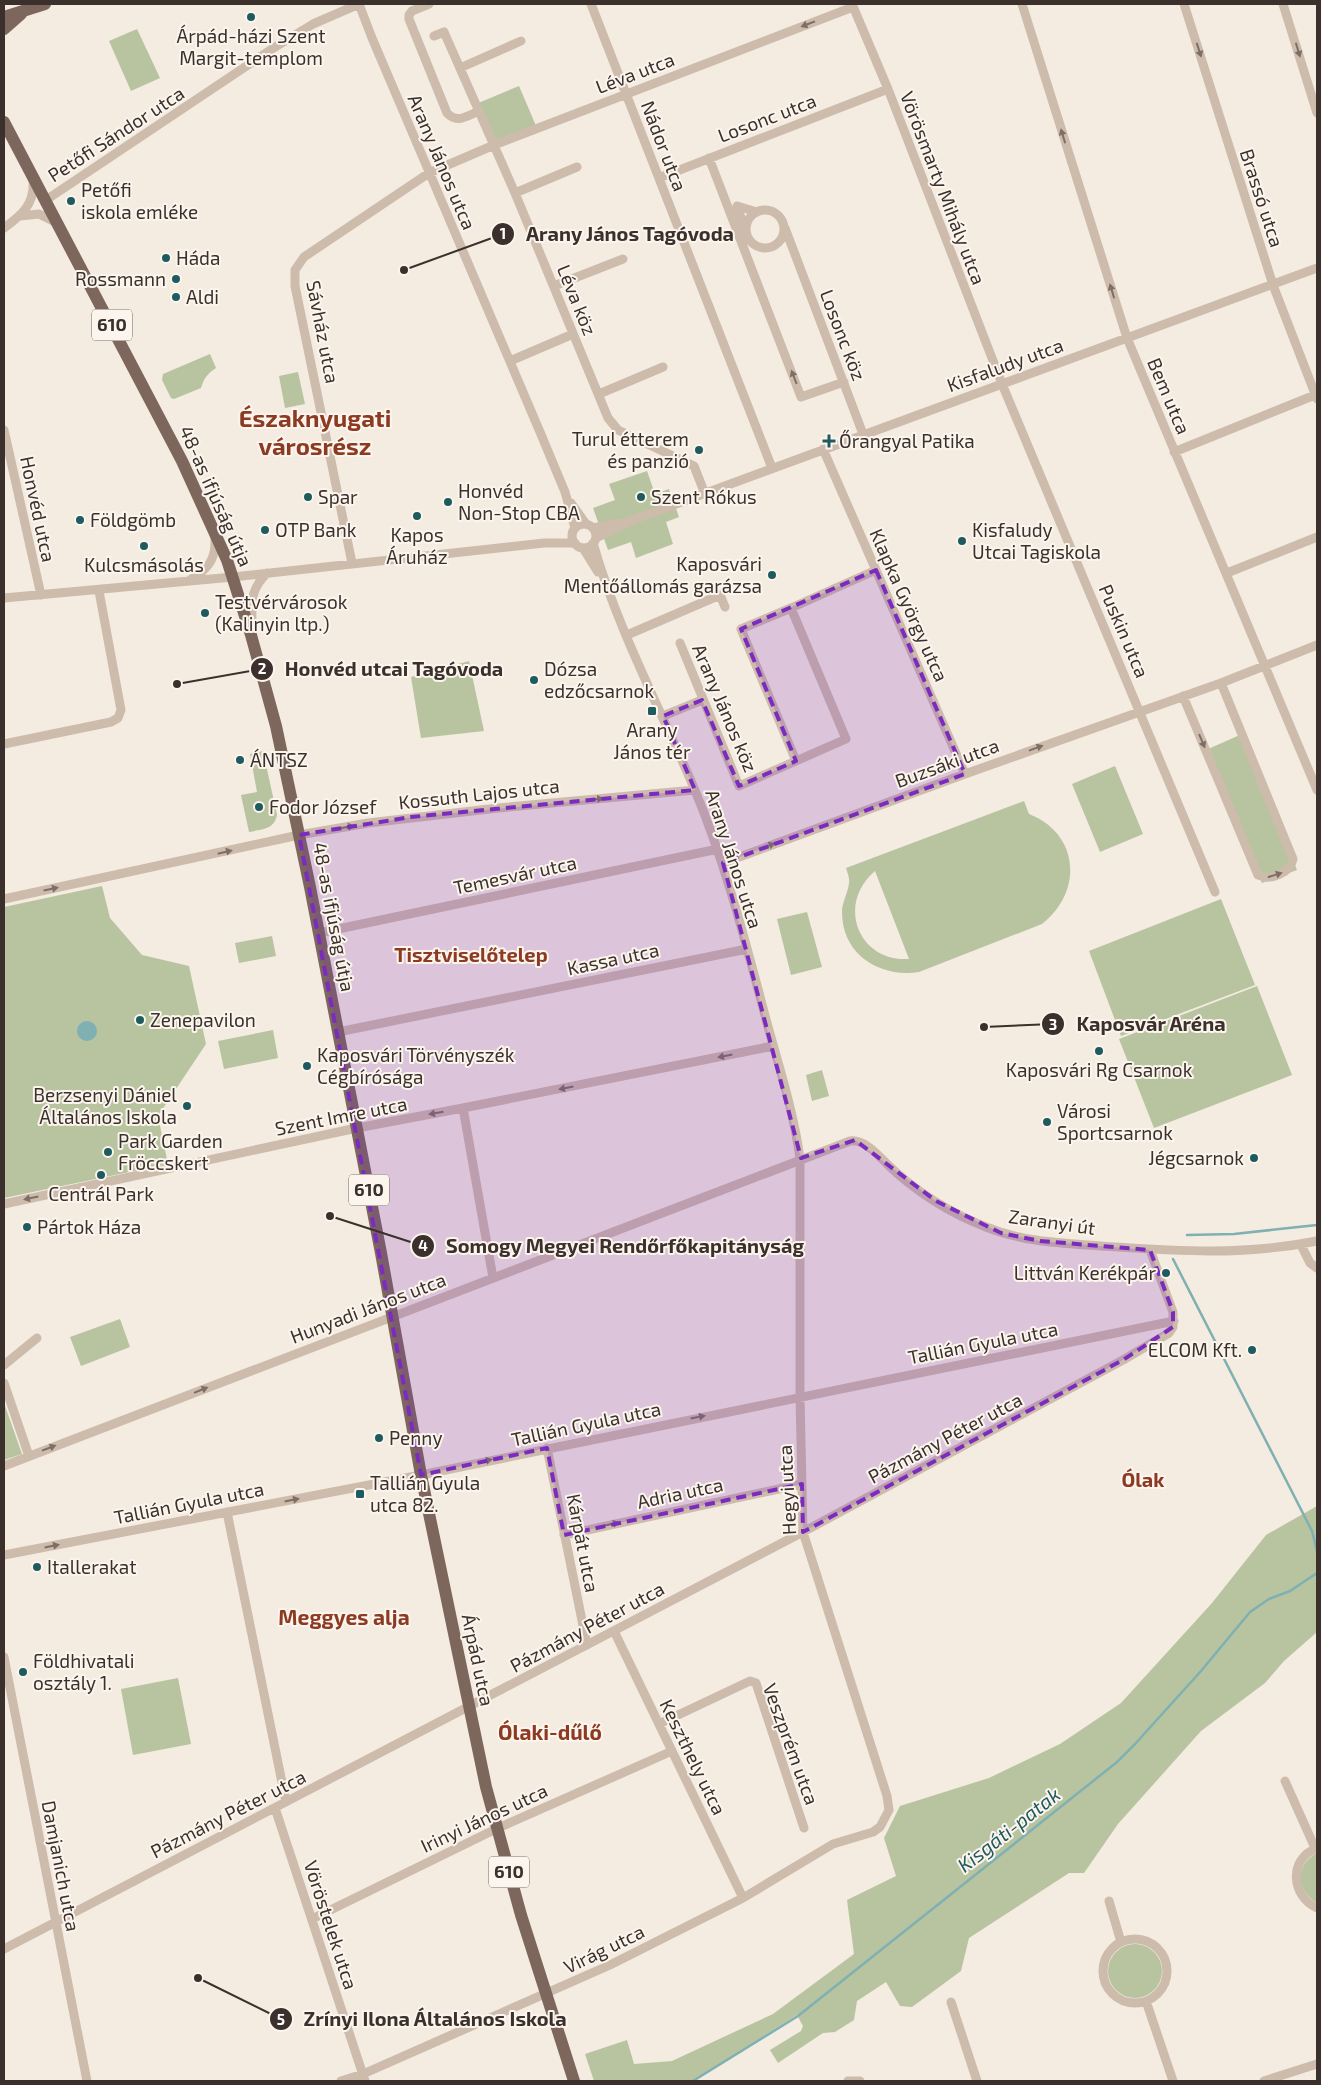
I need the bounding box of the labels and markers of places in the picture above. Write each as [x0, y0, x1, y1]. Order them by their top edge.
marker: Árpád-házi Szent Margit-templom [245, 11, 257, 23]
place label: Árpád-házi Szent Margit-templom [176, 24, 326, 69]
place label: Petőfi iskola emléke [81, 178, 198, 223]
marker: Petőfi iskola emléke [65, 195, 77, 207]
callout: Arany János Tagóvoda [491, 217, 745, 252]
place label: Háda [176, 246, 220, 269]
marker: Háda [160, 252, 172, 264]
place label: Rossmann [75, 267, 166, 290]
marker: Rossmann [170, 273, 182, 285]
place label: Aldi [186, 285, 219, 308]
marker: Aldi [170, 291, 182, 303]
place label: Turul étterem és panzió [572, 427, 689, 472]
place label: Őrangyal Patika [839, 429, 975, 452]
marker: Őrangyal Patika [823, 435, 835, 447]
marker: Turul étterem és panzió [693, 444, 705, 456]
place label: Honvéd Non-Stop CBA [458, 479, 580, 524]
place label: Spar [318, 485, 358, 508]
place label: Szent Rókus [651, 485, 757, 508]
marker: Spar [302, 491, 314, 503]
marker: Szent Rókus [635, 491, 647, 503]
marker: Honvéd Non-Stop CBA [442, 496, 454, 508]
place label: Földgömb [90, 508, 176, 531]
marker: Kapos Áruház [411, 510, 423, 522]
marker: Földgömb [74, 514, 86, 526]
place label: OTP Bank [275, 518, 357, 541]
place label: Kisfaludy Utcai Tagiskola [972, 518, 1101, 563]
place label: Kapos Áruház [386, 523, 448, 568]
marker: OTP Bank [259, 524, 271, 536]
marker: Kisfaludy Utcai Tagiskola [956, 535, 968, 547]
marker: Kulcsmásolás [138, 540, 150, 552]
place label: Kaposvári Mentőállomás garázsa [564, 552, 762, 597]
place label: Kulcsmásolás [84, 553, 204, 576]
marker: Kaposvári Mentőállomás garázsa [766, 569, 778, 581]
place label: Testvérvárosok (Kalinyin ltp.) [215, 590, 348, 635]
marker: Testvérvárosok (Kalinyin ltp.) [199, 607, 211, 619]
callout: Honvéd utcai Tagóvoda [250, 651, 514, 686]
place label: Dózsa edzőcsarnok [544, 657, 654, 702]
marker: Dózsa edzőcsarnok [528, 674, 540, 686]
marker: Arany János tér [646, 705, 658, 717]
place label: Arany János tér [613, 718, 691, 763]
place label: ÁNTSZ [250, 748, 308, 771]
marker: ÁNTSZ [234, 754, 246, 766]
place label: Fodor József [269, 795, 377, 818]
marker: Fodor József [253, 801, 265, 813]
callout: Kaposvár Aréna [1041, 1007, 1236, 1042]
place label: Zenepavilon [150, 1008, 256, 1031]
marker: Zenepavilon [134, 1014, 146, 1026]
place label: Kaposvári Törvényszék Cégbírósága [317, 1043, 515, 1088]
marker: Kaposvári Rg Csarnok [1093, 1045, 1105, 1057]
place label: Kaposvári Rg Csarnok [1006, 1058, 1193, 1081]
marker: Kaposvári Törvényszék Cégbírósága [301, 1060, 313, 1072]
place label: Berzsenyi Dániel Általános Iskola [33, 1083, 177, 1128]
place label: Városi Sportcsarnok [1057, 1099, 1173, 1144]
marker: Berzsenyi Dániel Általános Iskola [181, 1100, 193, 1112]
marker: Városi Sportcsarnok [1041, 1116, 1053, 1128]
place label: Park Garden Fröccskert [118, 1129, 223, 1174]
marker: Park Garden Fröccskert [102, 1146, 114, 1158]
place label: Jégcsarnok [1148, 1146, 1244, 1169]
marker: Jégcsarnok [1248, 1152, 1260, 1164]
marker: Centrál Park [95, 1169, 107, 1181]
place label: Centrál Park [48, 1182, 154, 1205]
place label: Pártok Háza [37, 1215, 141, 1238]
marker: Pártok Háza [21, 1221, 33, 1233]
callout: Somogy Megyei Rendőrfőkapitányság [411, 1229, 814, 1264]
place label: Littván Kerékpár [1014, 1261, 1156, 1284]
marker: Littván Kerékpár [1160, 1267, 1172, 1279]
place label: ELCOM Kft. [1148, 1338, 1242, 1361]
marker: ELCOM Kft. [1246, 1344, 1258, 1356]
place label: Penny [389, 1426, 442, 1449]
marker: Penny [373, 1432, 385, 1444]
place label: Tallián Gyula utca 82. [370, 1471, 480, 1516]
marker: Tallián Gyula utca 82. [354, 1488, 366, 1500]
place label: Itallerakat [47, 1555, 137, 1578]
marker: Itallerakat [31, 1561, 43, 1573]
place label: Földhivatali osztály 1. [33, 1649, 134, 1694]
marker: Földhivatali osztály 1. [17, 1666, 29, 1678]
callout: Zrínyi Ilona Általános Iskola [269, 2002, 577, 2037]

